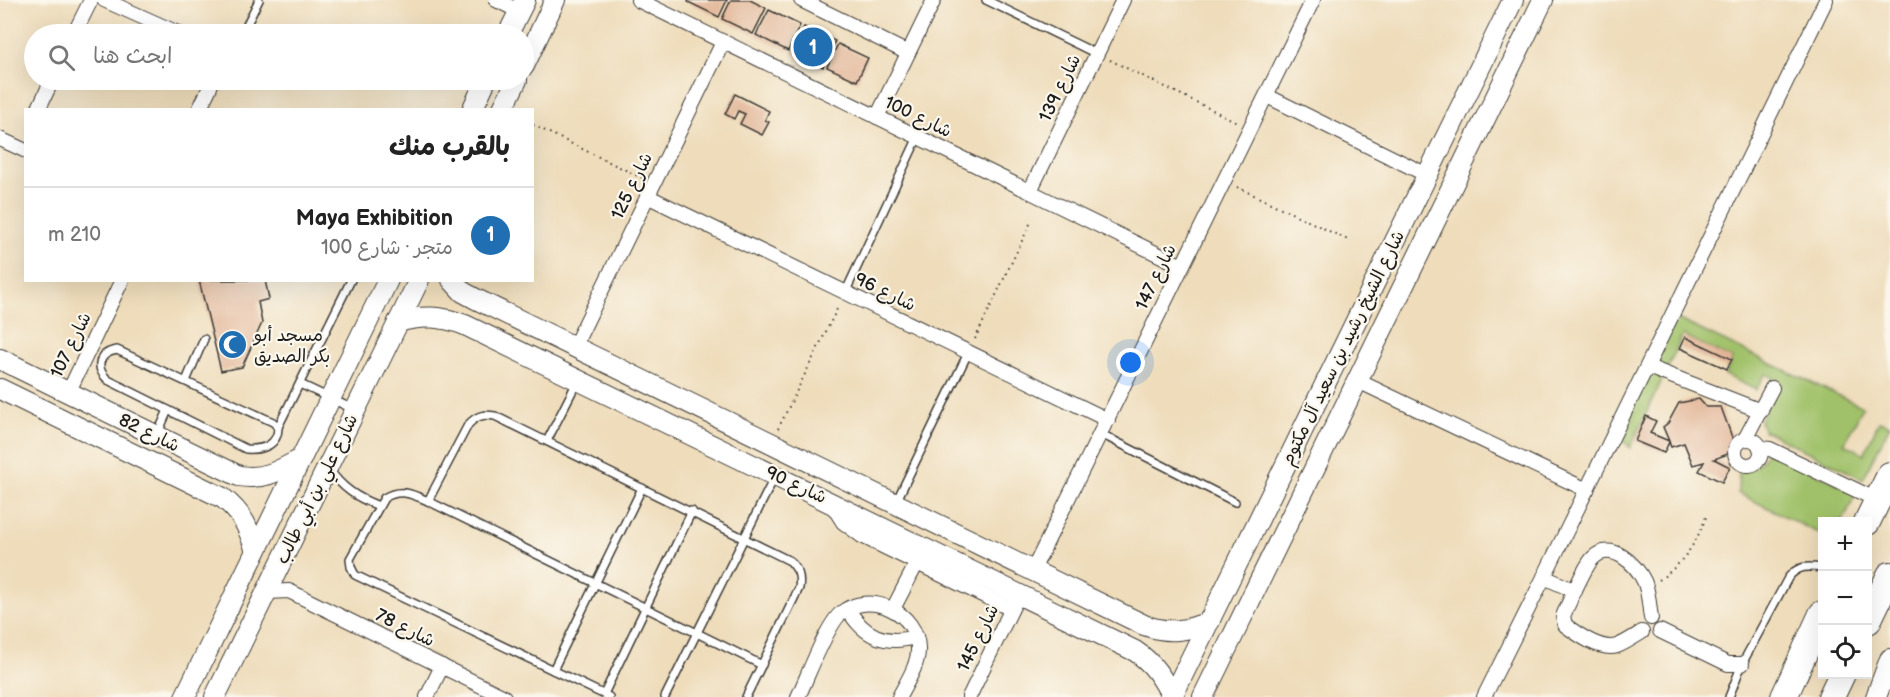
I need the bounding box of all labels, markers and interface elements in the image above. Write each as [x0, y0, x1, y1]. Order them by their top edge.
search box [24, 24, 534, 90]
pin: 1 [794, 24, 832, 70]
icon: search [45, 41, 78, 74]
text: ابحث هنا [93, 43, 173, 70]
street label: شارع 139 [1035, 51, 1086, 126]
street label: شارع 100 [881, 92, 955, 143]
text: بالقرب منك [389, 132, 510, 163]
street label: شارع 125 [607, 149, 658, 223]
text: Maya Exhibition [296, 205, 453, 232]
text: 210 m [48, 223, 101, 247]
text: 1 [486, 223, 495, 247]
street label: شارع الشيخ رشيد بن سعيد آل مكتوم [1277, 227, 1412, 470]
text: متجر · شارع 100 [321, 236, 453, 260]
street label: شارع 147 [1131, 241, 1182, 314]
street label: شارع 96 [851, 268, 919, 317]
street label: شارع 107 [46, 309, 97, 382]
place label: مسجد أبو بكر الصديق [252, 325, 330, 367]
mosque icon: مسجد أبو بكر الصديق [217, 329, 249, 361]
your location [1116, 348, 1145, 377]
street label: شارع 82 [115, 409, 183, 458]
street label: شارع علي بن أبي طالب [272, 411, 367, 570]
street label: شارع 90 [762, 462, 830, 509]
map controls [1818, 517, 1872, 679]
button: + [1818, 517, 1872, 571]
button: − [1818, 571, 1872, 625]
street label: شارع 145 [953, 601, 1004, 675]
street label: شارع 78 [372, 605, 438, 652]
button: locate [1818, 625, 1872, 679]

